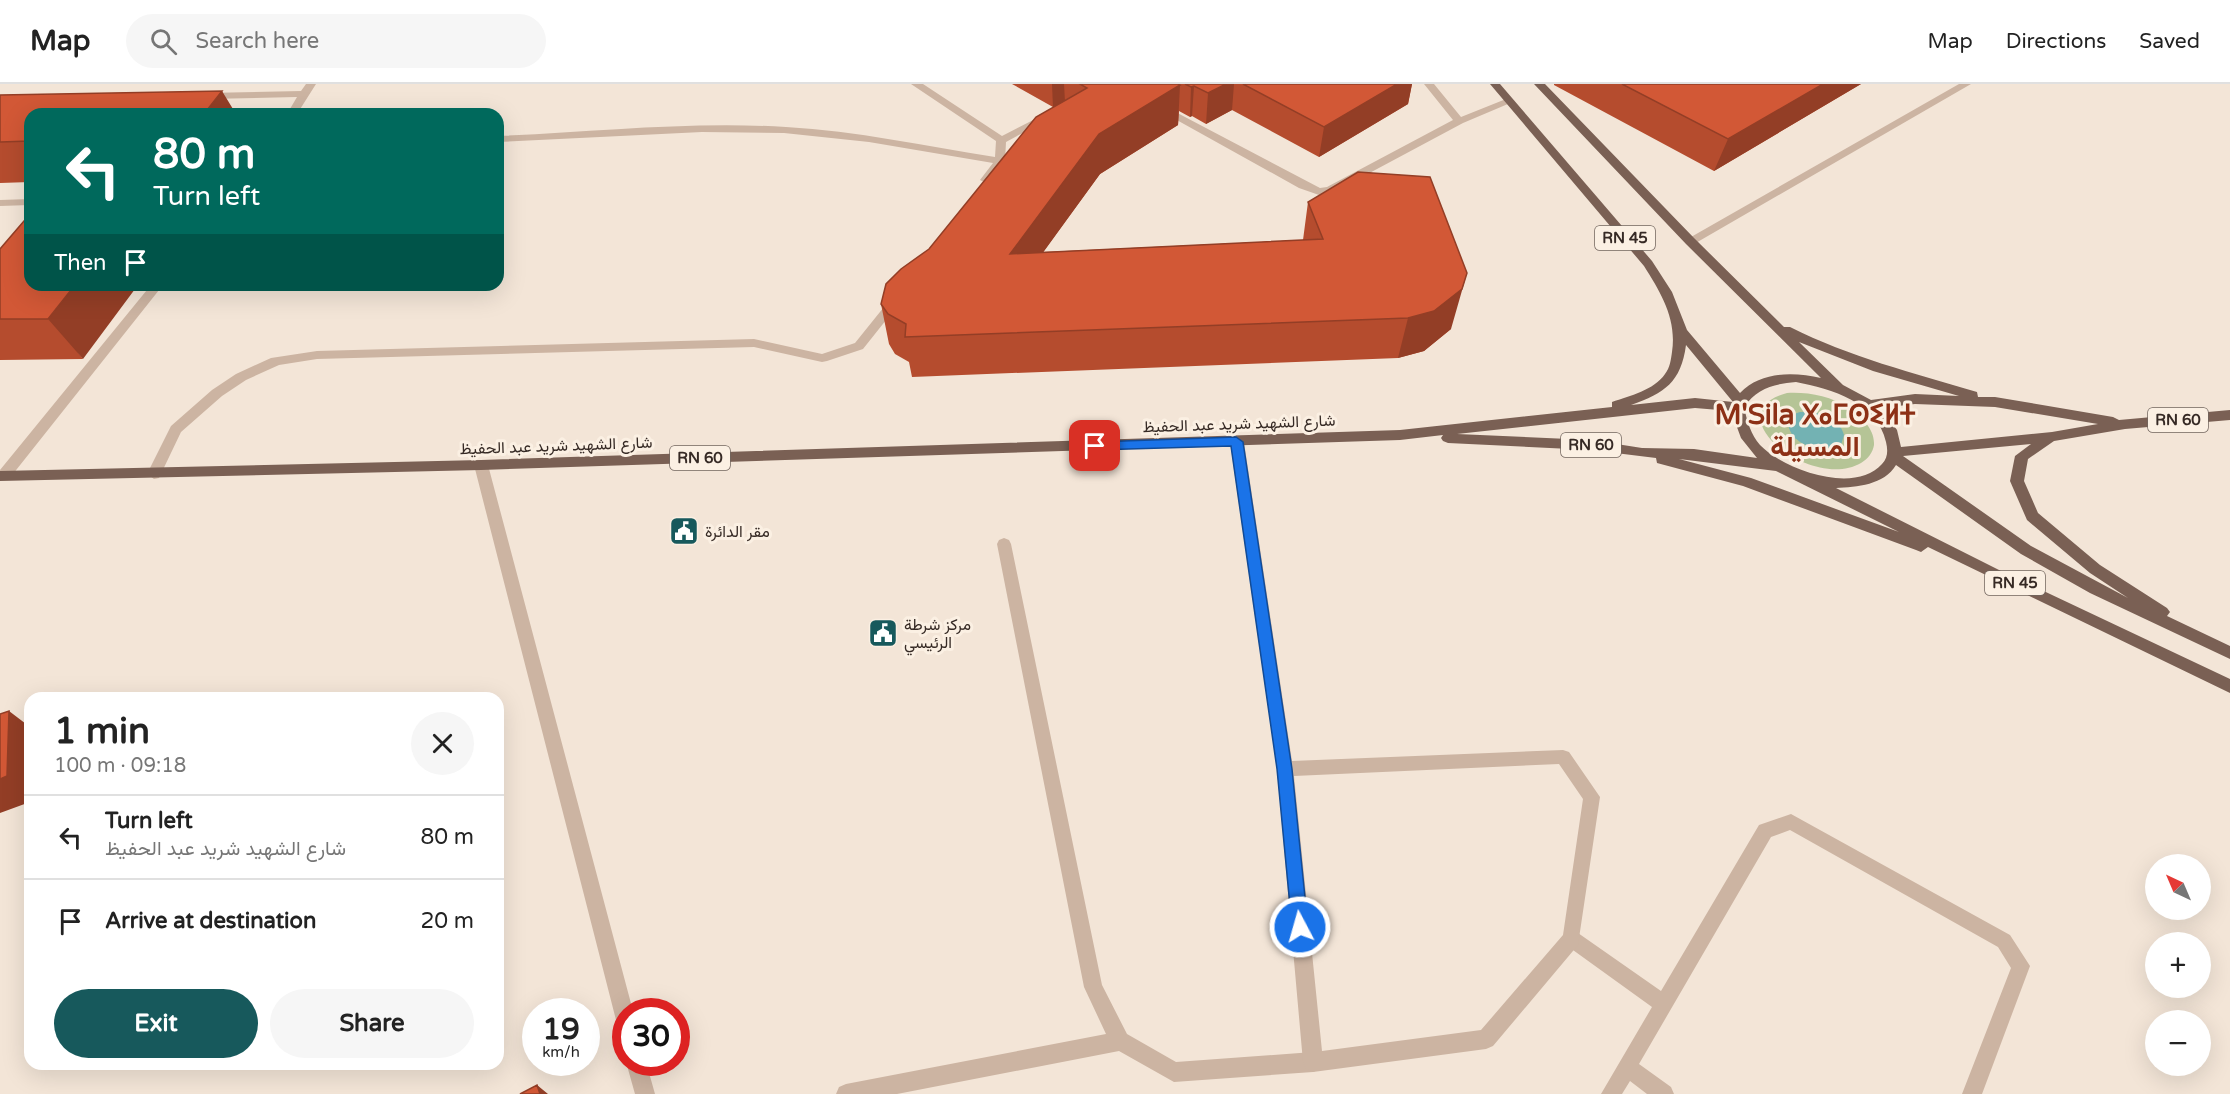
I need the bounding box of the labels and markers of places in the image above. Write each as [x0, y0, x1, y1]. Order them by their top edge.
pin [1069, 420, 1120, 471]
public building icon: مقر الدائرة [668, 515, 700, 547]
place label: مقر الدائرة [705, 522, 770, 542]
place label: مركز شرطة الرئيسي [904, 615, 971, 656]
public building icon: مركز شرطة الرئيسي [867, 617, 899, 649]

